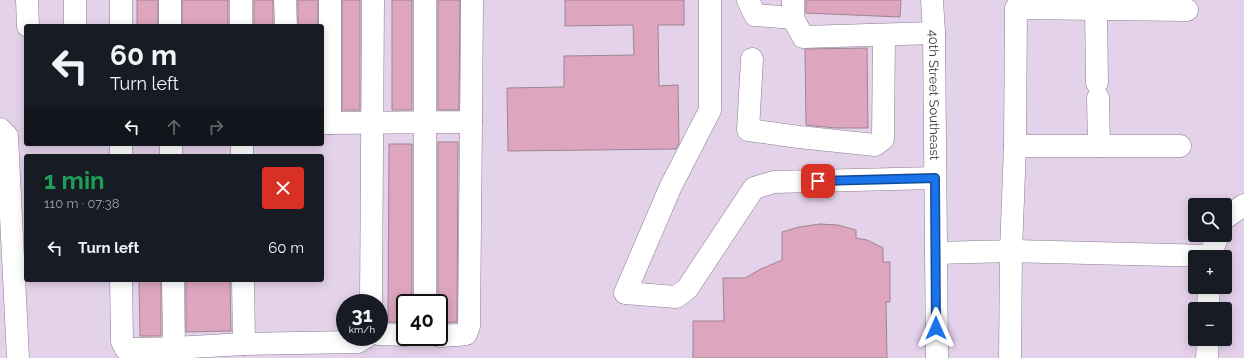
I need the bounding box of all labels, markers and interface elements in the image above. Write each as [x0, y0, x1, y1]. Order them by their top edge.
street label: 40th Street Southeast [926, 30, 943, 161]
text: 60 m [110, 39, 177, 72]
icon: left [44, 40, 96, 92]
text: Turn left [110, 73, 179, 94]
icon: left [121, 116, 143, 138]
icon: ahead [163, 116, 185, 138]
icon: right [205, 116, 227, 138]
pin [801, 164, 835, 198]
text: 1 min [44, 166, 105, 195]
button: close [262, 167, 304, 209]
icon: arrive [807, 170, 829, 192]
text: 110 m · 07:38 [44, 196, 119, 211]
map controls [1188, 198, 1232, 346]
button: search [1188, 198, 1232, 242]
icon: left [44, 237, 66, 259]
text: Turn left [78, 239, 139, 257]
text: 60 m [268, 239, 304, 257]
button: + [1188, 250, 1232, 294]
speed limit sign: 40 [396, 294, 448, 346]
button: − [1188, 302, 1232, 346]
text: 31 [351, 303, 373, 327]
position arrow [915, 307, 957, 349]
text: km/h [349, 324, 375, 335]

